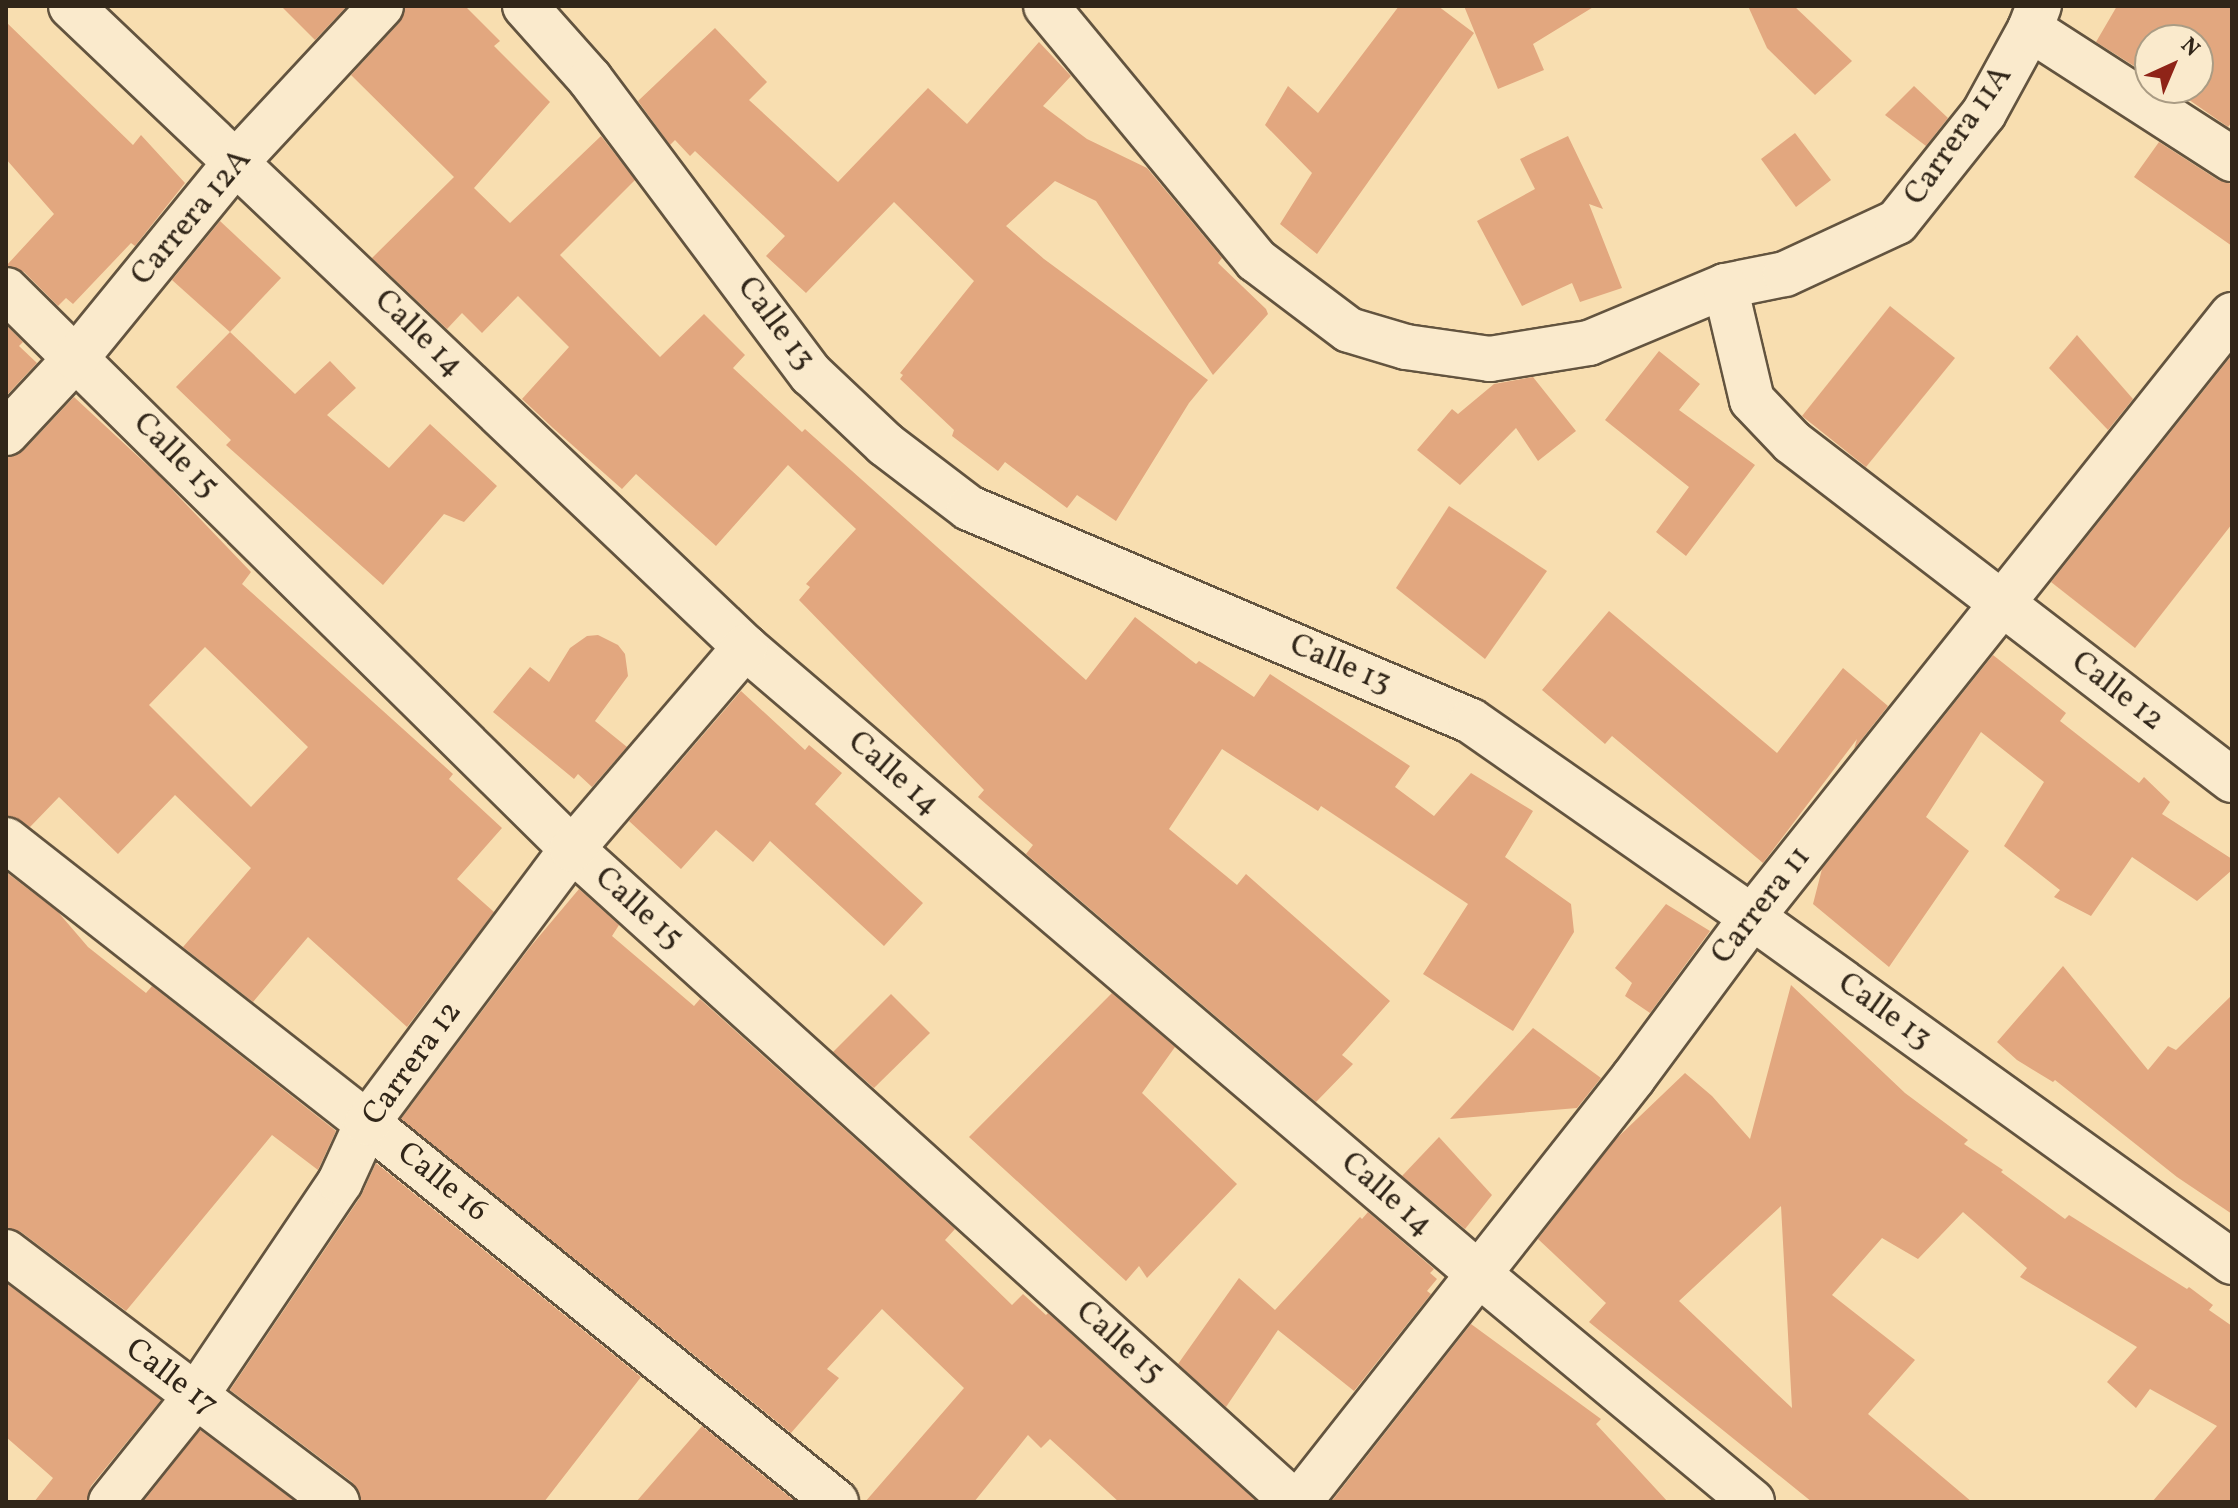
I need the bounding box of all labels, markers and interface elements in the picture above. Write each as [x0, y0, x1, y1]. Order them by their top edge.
north arrow [2134, 24, 2214, 104]
text: N [2173, 31, 2206, 65]
street label: Carrera 11A [1897, 59, 2021, 213]
street label: Carrera 12A [124, 142, 260, 294]
street label: Calle 13 [728, 270, 822, 378]
street label: Calle 14 [365, 282, 471, 386]
street label: Calle 15 [124, 405, 226, 507]
street label: Calle 13 [1284, 627, 1396, 703]
street label: Calle 12 [2063, 644, 2171, 740]
street label: Calle 14 [839, 724, 947, 824]
street label: Carrera 11 [1704, 839, 1820, 973]
street label: Calle 15 [586, 859, 690, 959]
street label: Calle 13 [1830, 965, 1938, 1059]
street label: Carrera 12 [355, 994, 471, 1134]
street label: Calle 16 [389, 1135, 495, 1231]
street label: Calle 14 [1332, 1145, 1440, 1245]
street label: Calle 15 [1067, 1293, 1171, 1393]
street label: Calle 17 [117, 1331, 225, 1425]

